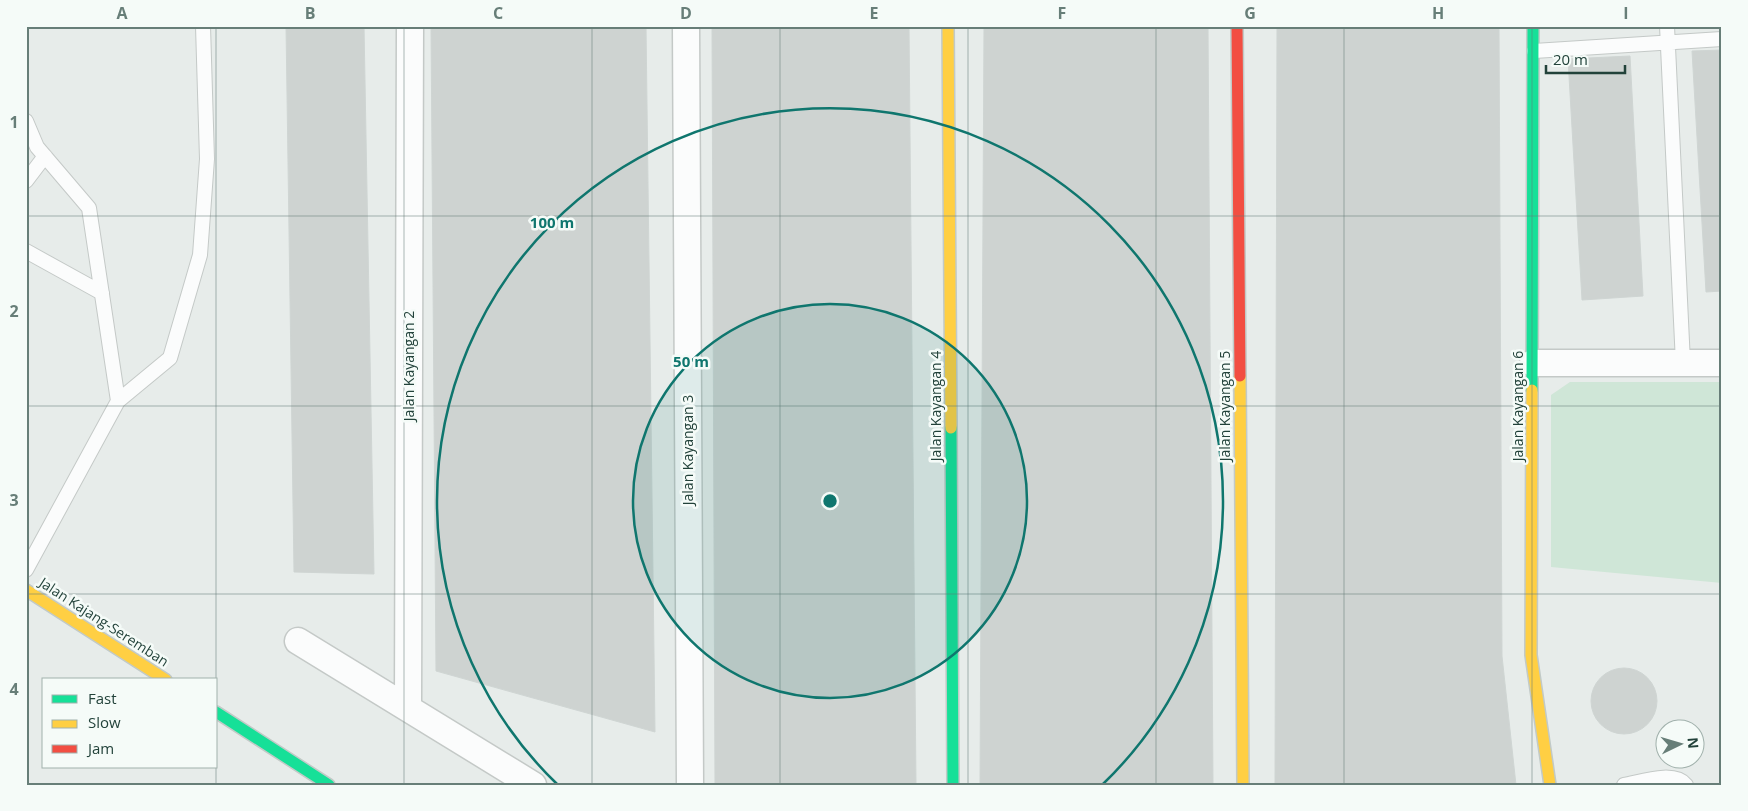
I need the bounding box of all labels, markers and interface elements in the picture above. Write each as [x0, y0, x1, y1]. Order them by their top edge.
text: A [116, 2, 128, 24]
text: B [305, 2, 315, 24]
text: C [493, 2, 503, 24]
text: D [680, 2, 692, 24]
text: E [870, 2, 879, 24]
text: F [1058, 2, 1066, 24]
text: G [1244, 2, 1256, 24]
text: H [1432, 2, 1444, 24]
text: I [1623, 2, 1629, 24]
scale bar [1546, 42, 1624, 74]
text: 20 m [1553, 49, 1588, 69]
text: 1 [9, 111, 19, 133]
text: 100 m [530, 212, 574, 232]
text: 2 [9, 300, 19, 322]
street label: Jalan Kayangan 2 [399, 311, 418, 423]
text: 50 m [673, 351, 709, 371]
street label: Jalan Kayangan 4 [926, 351, 945, 463]
street label: Jalan Kayangan 5 [1215, 351, 1234, 463]
street label: Jalan Kayangan 6 [1508, 351, 1527, 463]
street label: Jalan Kayangan 3 [678, 395, 697, 507]
text: 3 [9, 489, 19, 511]
centre of rings [821, 492, 839, 510]
street label: Jalan Kajang-Seremban [34, 572, 173, 671]
text: 4 [9, 678, 19, 700]
legend [42, 678, 218, 768]
text: Fast [88, 688, 117, 708]
text: Slow [88, 712, 121, 732]
north arrow [1656, 718, 1706, 768]
text: N [1683, 736, 1703, 749]
text: Jam [86, 738, 114, 758]

